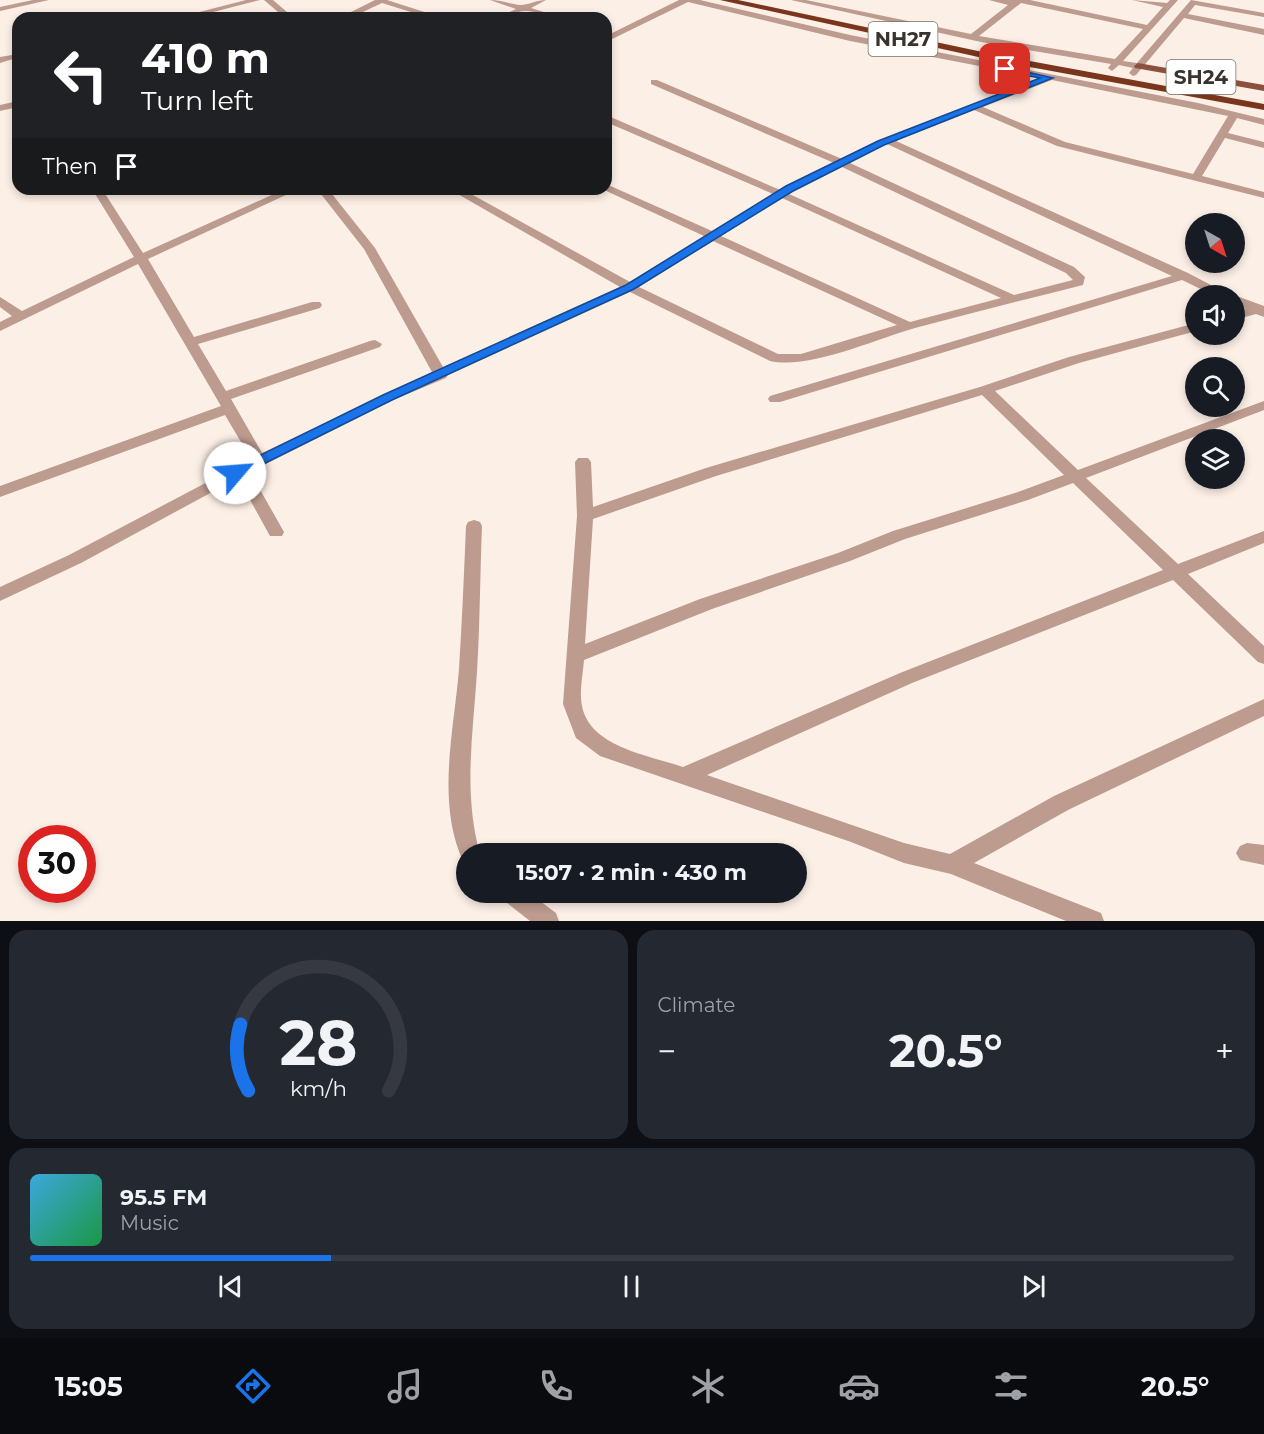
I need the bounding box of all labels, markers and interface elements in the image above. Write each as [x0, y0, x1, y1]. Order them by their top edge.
road number: NH27 [868, 22, 938, 56]
text: 410 m [141, 32, 270, 84]
icon: left [42, 36, 120, 114]
pin [979, 43, 1030, 94]
icon: arrive [988, 52, 1021, 85]
road number: SH24 [1166, 60, 1236, 94]
text: Turn left [141, 84, 254, 117]
icon: arrive [110, 150, 143, 183]
text: Then [42, 153, 98, 180]
north arrow [1185, 213, 1245, 273]
map controls [1185, 213, 1245, 489]
button: sound [1185, 285, 1245, 345]
button: search [1185, 357, 1245, 417]
button: layers [1185, 429, 1245, 489]
position arrow [203, 441, 267, 505]
speed limit sign: 30 [18, 825, 96, 903]
text: 15:07 · 2 min · 430 m [516, 859, 747, 886]
text: Climate [658, 993, 735, 1017]
text: 28 [279, 1005, 357, 1081]
text: 20.5° [889, 1023, 1003, 1078]
text: − [658, 1031, 676, 1071]
text: + [1215, 1031, 1234, 1071]
text: km/h [290, 1076, 347, 1102]
text: 95.5 FM [120, 1184, 207, 1211]
text: Music [120, 1211, 179, 1235]
icon: previous [214, 1270, 247, 1303]
icon: pause [615, 1270, 648, 1303]
icon: next [1017, 1270, 1050, 1303]
icon: directions [232, 1365, 274, 1407]
icon: music [384, 1365, 426, 1407]
icon: phone [535, 1365, 577, 1407]
icon: climate [687, 1365, 729, 1407]
icon: car [838, 1365, 880, 1407]
icon: filters [990, 1365, 1032, 1407]
text: 15:05 [55, 1370, 123, 1403]
text: 20.5° [1141, 1370, 1209, 1403]

